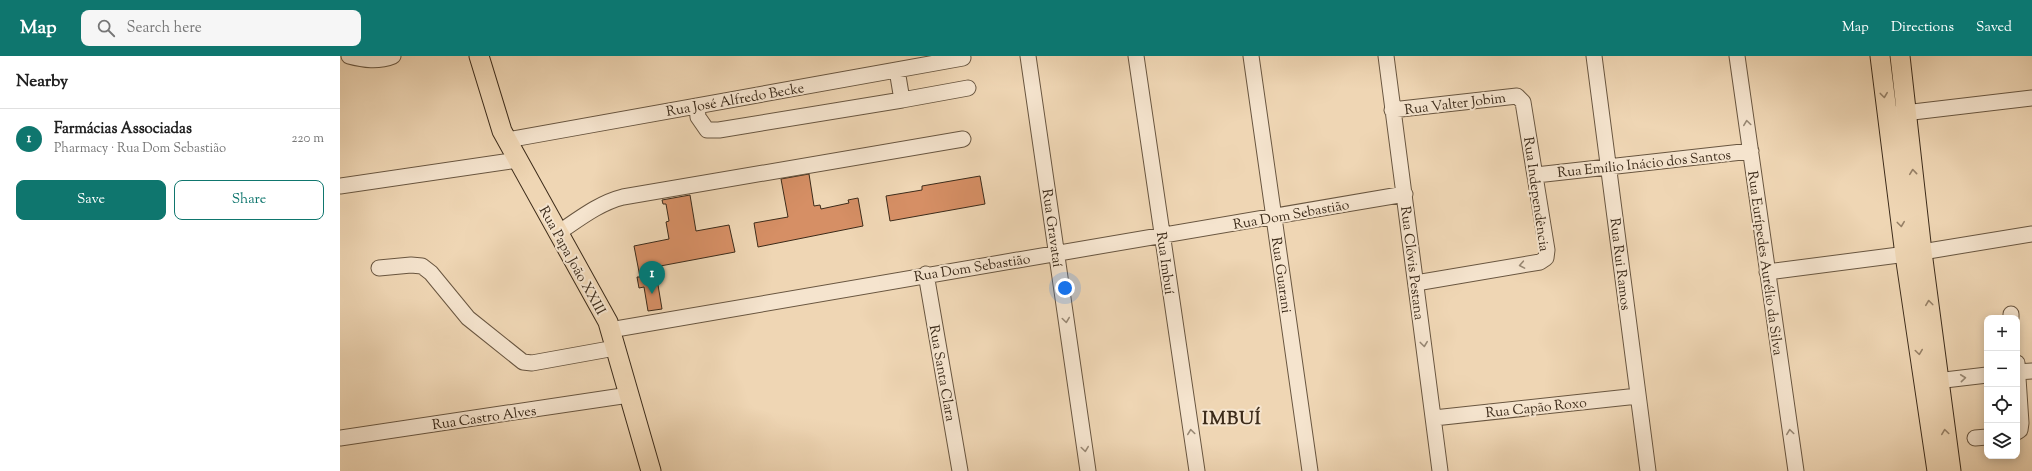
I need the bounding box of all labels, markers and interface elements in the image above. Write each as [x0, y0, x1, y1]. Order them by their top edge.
search box [81, 10, 361, 46]
text: Map [20, 15, 57, 42]
icon: search [95, 17, 117, 39]
text: Search here [127, 18, 202, 39]
text: Map [1842, 18, 1869, 38]
text: Directions [1891, 18, 1954, 38]
text: Saved [1976, 18, 2012, 38]
text: Nearby [16, 70, 68, 94]
street label: Rua José Alfredo Becke [665, 79, 806, 123]
street label: Rua Valter Jobim [1403, 89, 1508, 121]
one-way arrow [1880, 92, 1889, 98]
text: Farmácias Associadas [54, 119, 192, 140]
one-way arrow [1743, 120, 1752, 126]
text: 1 [27, 130, 31, 148]
text: 220 m [291, 130, 324, 148]
street label: Rua Independência [1517, 136, 1553, 253]
text: Pharmacy · Rua Dom Sebastião [54, 140, 226, 158]
street label: Rua Emílio Inácio dos Santos [1556, 146, 1732, 184]
one-way arrow [1909, 169, 1918, 175]
street label: Rua Eurípedes Aurélio da Silva [1741, 170, 1787, 357]
button: Save [16, 180, 166, 220]
button: Share [174, 180, 324, 220]
street label: Rua Gravataí [1036, 188, 1066, 269]
street label: Rua Dom Sebastião [1232, 196, 1351, 236]
street label: Rua Papa João XXIII [533, 203, 610, 319]
street label: Rua Clóvis Pestana [1394, 205, 1428, 322]
street label: Rua Rui Ramos [1603, 217, 1635, 312]
one-way arrow [1896, 221, 1905, 227]
street label: Rua Imbuí [1150, 231, 1178, 296]
street label: Rua Guarani [1265, 236, 1295, 315]
street label: Rua Dom Sebastião [913, 250, 1032, 288]
pin: 1 [639, 261, 665, 294]
one-way arrow [1519, 261, 1525, 269]
your location [1055, 278, 1075, 298]
one-way arrow [1924, 300, 1933, 307]
map controls [1984, 315, 2020, 459]
button: + [1984, 315, 2020, 351]
one-way arrow [1061, 317, 1070, 323]
street label: Rua Santa Clara [923, 324, 959, 424]
one-way arrow [1419, 341, 1428, 347]
one-way arrow [1914, 349, 1923, 355]
button: − [1984, 351, 2020, 387]
one-way arrow [1960, 374, 1966, 383]
button: locate [1984, 387, 2020, 423]
street label: Rua Capão Roxo [1485, 394, 1588, 424]
street label: Rua Castro Alves [431, 402, 538, 436]
district label: IMBUÍ [1202, 406, 1262, 433]
button: layers [1984, 423, 2020, 459]
one-way arrow [1187, 429, 1196, 435]
one-way arrow [1786, 429, 1795, 435]
one-way arrow [1941, 429, 1950, 435]
one-way arrow [1080, 446, 1089, 452]

